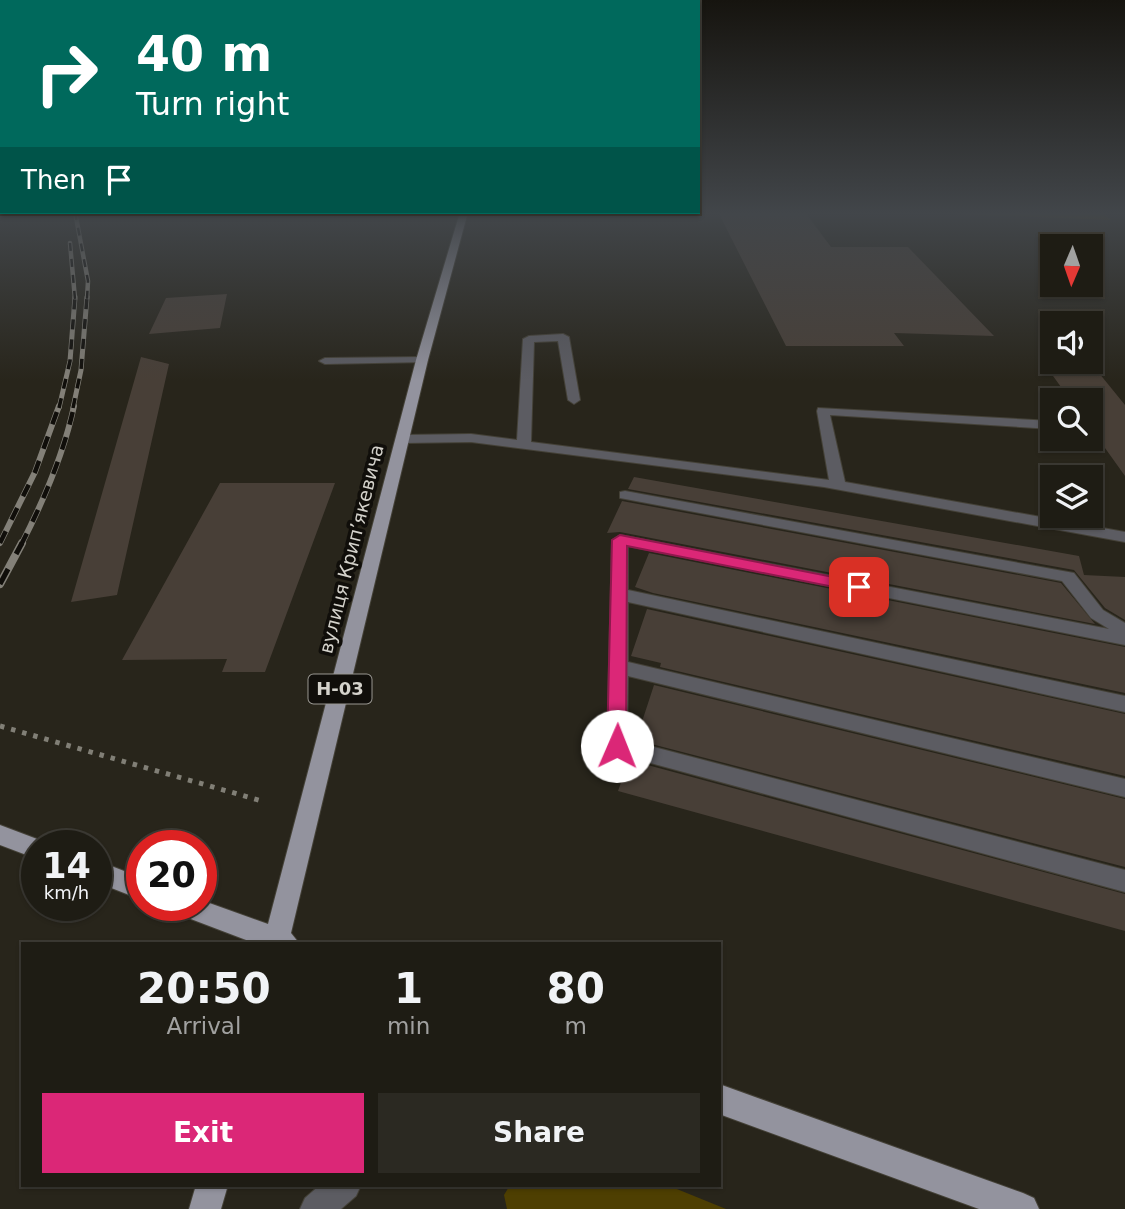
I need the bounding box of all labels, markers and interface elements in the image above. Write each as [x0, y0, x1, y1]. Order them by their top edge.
text: 40 m [136, 26, 272, 83]
icon: right [21, 28, 112, 119]
text: Turn right [136, 85, 289, 123]
icon: arrive [100, 161, 138, 199]
text: Then [21, 165, 86, 195]
north arrow [1040, 234, 1102, 298]
map controls [1040, 234, 1103, 528]
button: sound [1040, 311, 1103, 374]
button: search [1040, 388, 1103, 451]
street label: вулиця Крипʼякевича [314, 442, 388, 656]
button: layers [1040, 465, 1103, 528]
pin [829, 557, 889, 617]
icon: arrive [840, 568, 878, 606]
road number: Н-03 [308, 674, 372, 704]
position arrow [580, 709, 654, 783]
speed limit sign: 20 [126, 830, 217, 921]
text: 14 [42, 846, 91, 886]
text: km/h [44, 882, 89, 903]
text: 20:50 [137, 964, 271, 1013]
text: 1 [394, 964, 423, 1013]
text: 80 [546, 964, 605, 1013]
text: Arrival [167, 1013, 241, 1039]
text: min [387, 1013, 430, 1039]
text: m [564, 1013, 587, 1039]
button: Exit [42, 1093, 364, 1173]
button: Share [378, 1093, 700, 1173]

